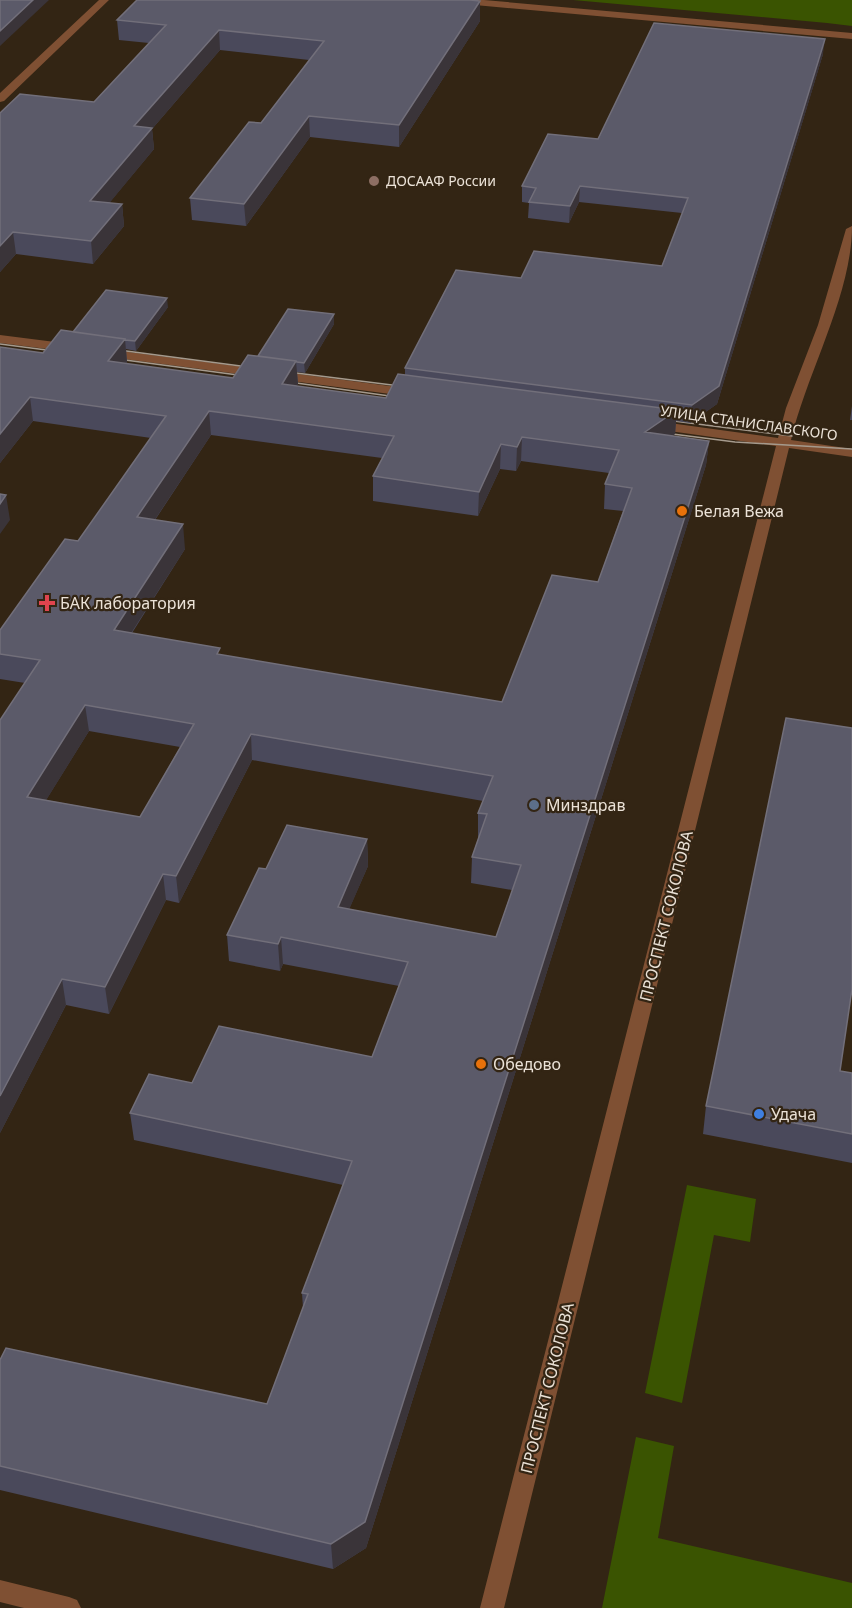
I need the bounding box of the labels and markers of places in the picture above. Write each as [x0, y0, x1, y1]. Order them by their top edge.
place label: ДОСААФ России [386, 171, 496, 190]
marker: ДОСААФ России [367, 174, 381, 188]
place label: Белая Вежа [694, 500, 784, 522]
marker: Белая Вежа [675, 504, 689, 518]
place label: БАК лаборатория [60, 592, 196, 614]
marker: БАК лаборатория [38, 594, 56, 612]
place label: Минздрав [546, 794, 625, 816]
marker: Минздрав [527, 798, 541, 812]
place label: Обедово [493, 1053, 561, 1075]
marker: Обедово [474, 1057, 488, 1071]
place label: Удача [771, 1103, 816, 1125]
marker: Удача [752, 1107, 766, 1121]

